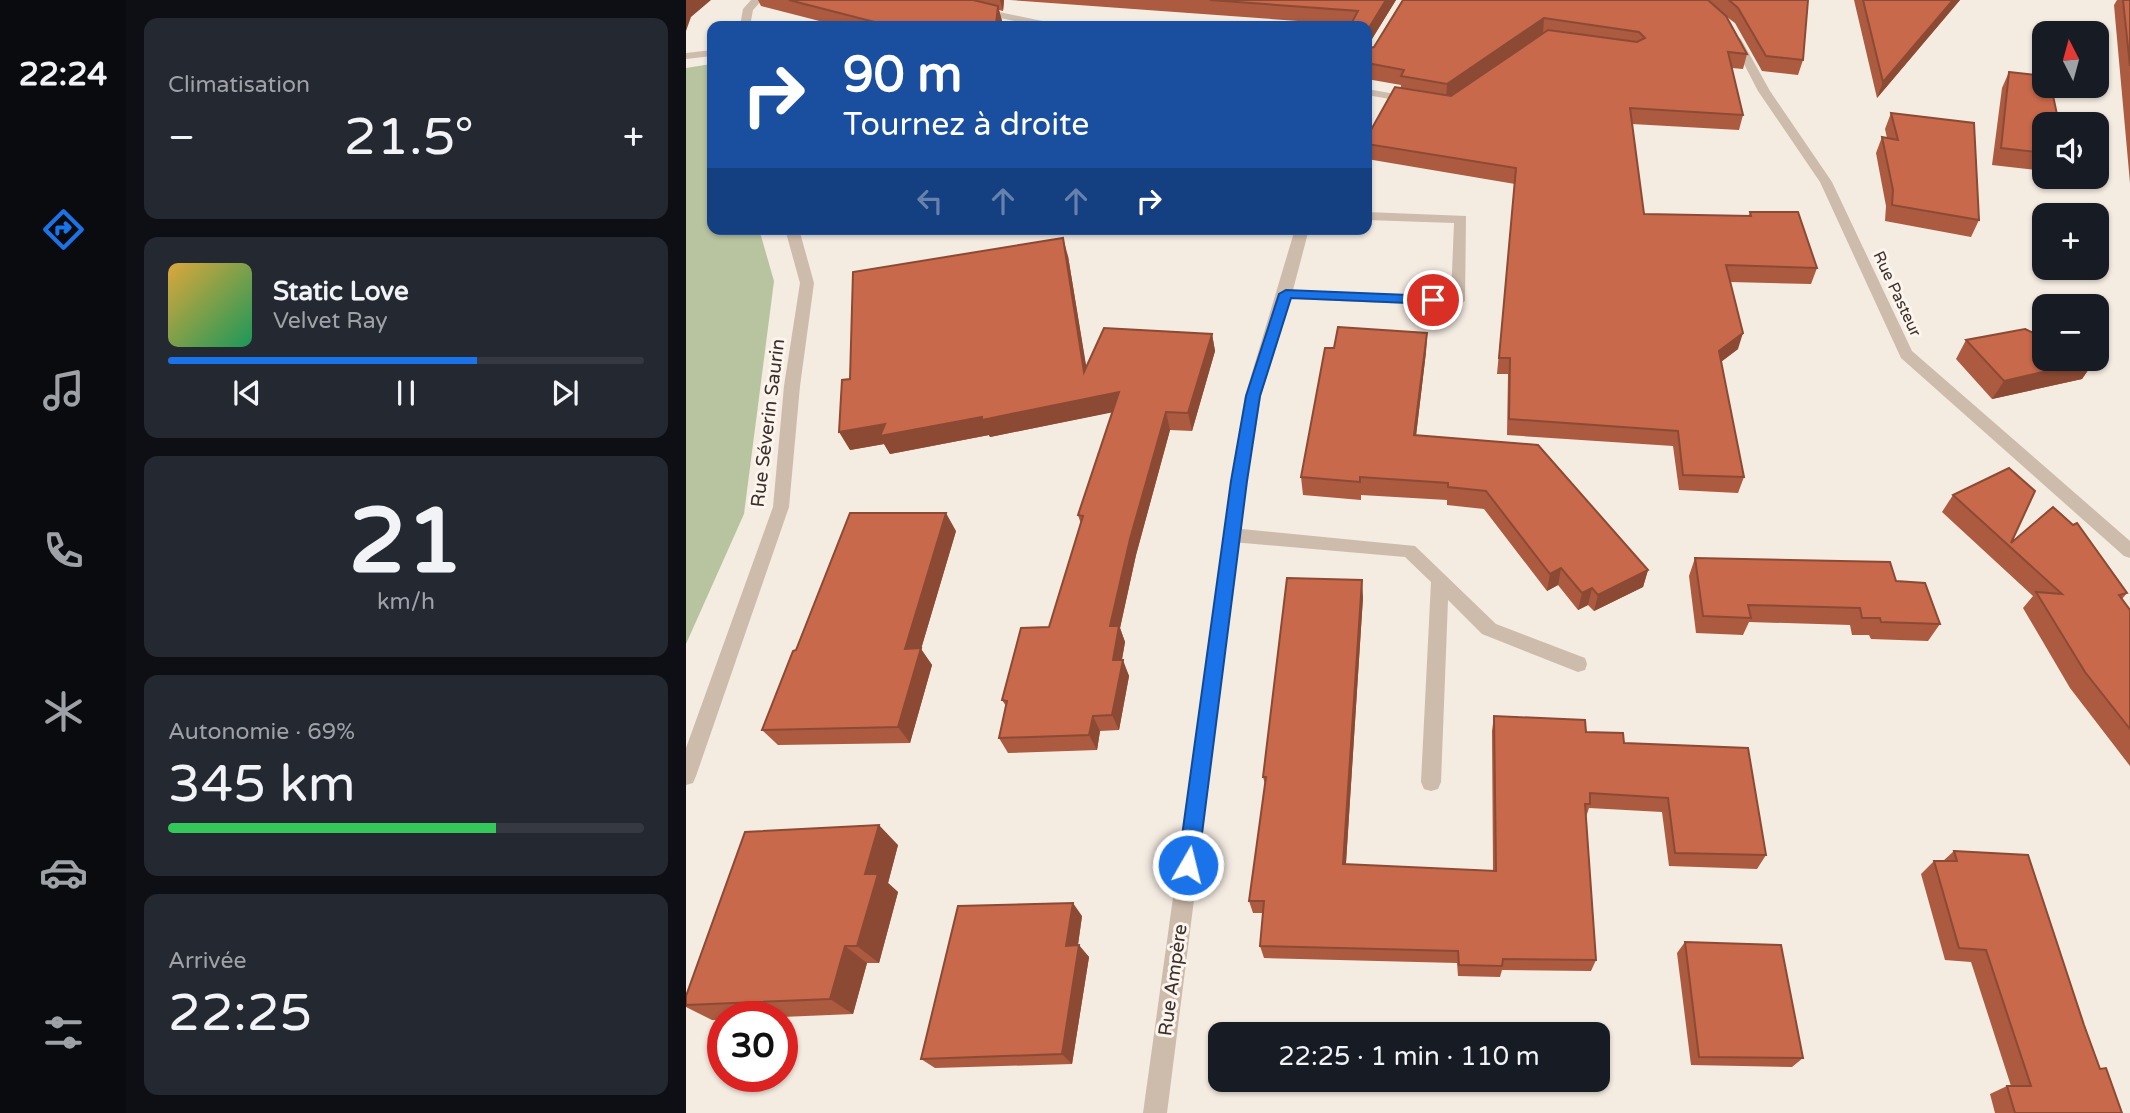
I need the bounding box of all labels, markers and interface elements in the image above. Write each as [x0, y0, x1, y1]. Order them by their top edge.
north arrow [2032, 21, 2109, 98]
map controls [2032, 21, 2109, 371]
text: 90 m [843, 46, 962, 105]
icon: right [728, 49, 819, 140]
text: 22:24 [19, 56, 107, 94]
text: Climatisation [168, 71, 310, 99]
text: 21.5° [344, 106, 474, 169]
text: Tournez à droite [843, 106, 1089, 144]
button: sound [2032, 112, 2109, 189]
text: − [168, 115, 195, 161]
text: + [623, 115, 644, 161]
icon: left [911, 182, 949, 220]
icon: ahead [984, 182, 1022, 220]
icon: ahead [1057, 182, 1095, 220]
icon: right [1130, 182, 1168, 220]
button: + [2032, 203, 2109, 280]
icon: directions [39, 205, 88, 254]
street label: Rue Pasteur [1868, 248, 1926, 341]
pin [1403, 270, 1463, 330]
text: Static Love [273, 276, 409, 307]
icon: arrive [1414, 281, 1452, 319]
button: − [2032, 294, 2109, 371]
text: Velvet Ray [273, 307, 388, 335]
street label: Rue Séverin Saurin [747, 337, 789, 509]
icon: music [39, 366, 88, 415]
icon: previous [228, 374, 266, 412]
icon: pause [387, 374, 425, 412]
icon: next [546, 374, 584, 412]
text: 21 [349, 487, 463, 597]
icon: phone [39, 526, 88, 575]
text: km/h [377, 588, 435, 616]
icon: climate [39, 687, 88, 736]
text: Autonomie · 69% [168, 718, 355, 746]
text: 345 km [168, 753, 356, 816]
position arrow [1151, 828, 1225, 902]
icon: car [39, 848, 88, 897]
street label: Rue Ampère [1154, 923, 1192, 1037]
text: Arrivée [168, 947, 246, 975]
text: 22:25 [168, 982, 312, 1045]
speed limit sign: 30 [707, 1001, 798, 1092]
icon: filters [39, 1008, 88, 1057]
text: 22:25 · 1 min · 110 m [1278, 1041, 1540, 1072]

